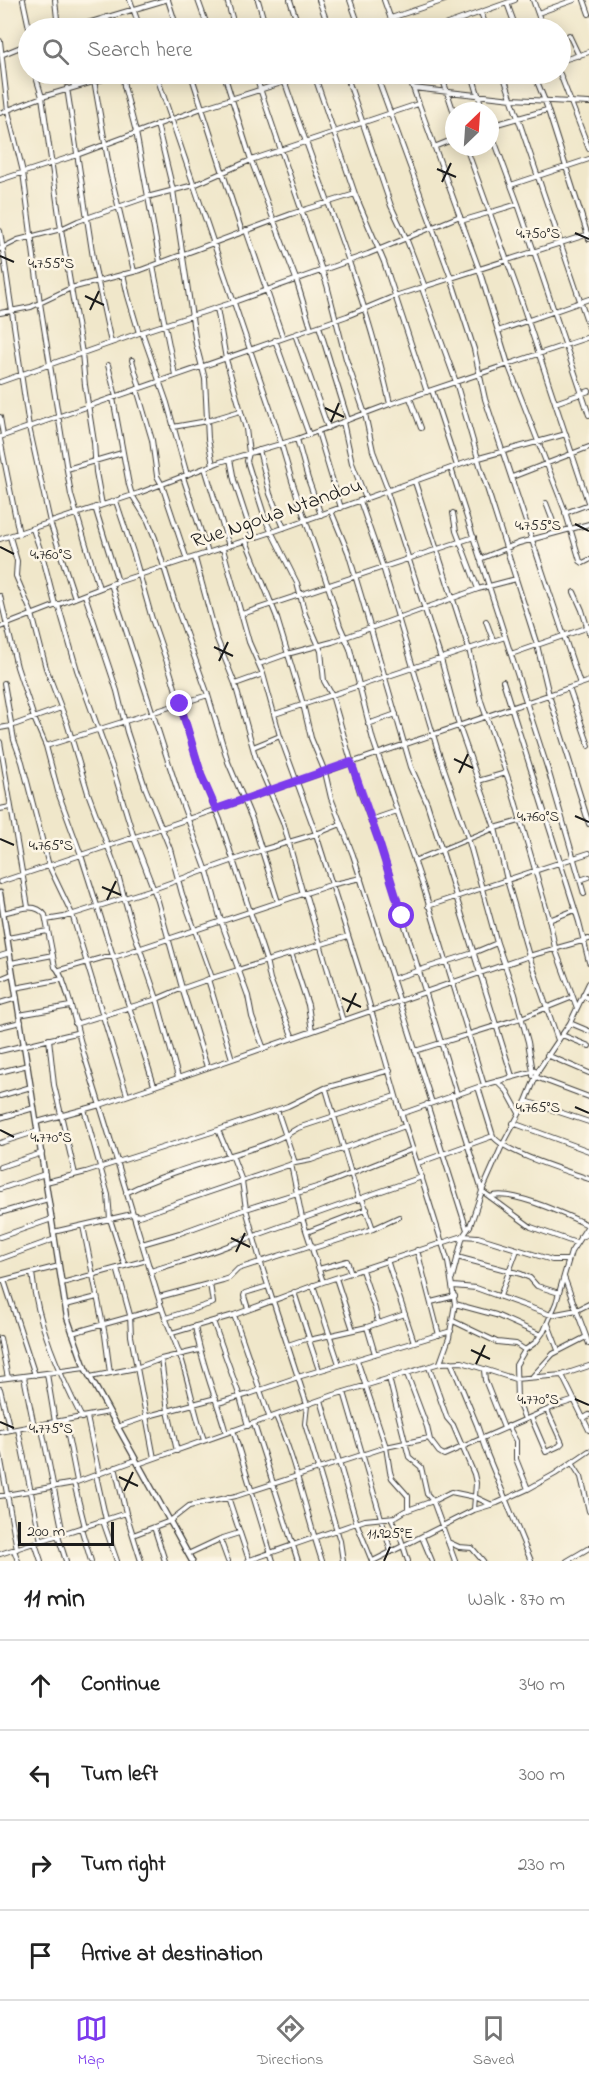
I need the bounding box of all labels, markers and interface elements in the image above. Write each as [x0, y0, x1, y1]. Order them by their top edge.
search box [18, 18, 571, 84]
icon: search [39, 35, 72, 68]
text: Search here [87, 35, 192, 67]
north arrow [445, 102, 499, 156]
text: 4.750°S [516, 223, 560, 245]
text: 4.755°S [28, 253, 74, 275]
street label: Rue Ngoua Ntandou [188, 471, 367, 559]
text: 4.755°S [515, 515, 561, 537]
text: 4.760°S [30, 544, 72, 566]
route end [166, 690, 192, 716]
text: 4.760°S [517, 806, 559, 828]
text: 4.765°S [29, 835, 73, 857]
route start [388, 902, 414, 928]
text: 4.765°S [516, 1097, 560, 1119]
text: 4.770°S [30, 1127, 72, 1149]
text: 4.770°S [517, 1389, 559, 1411]
text: 4.775°S [29, 1418, 73, 1440]
scale bar [18, 1519, 114, 1546]
text: 200 m [27, 1520, 65, 1544]
text: 11.925°E [367, 1523, 413, 1545]
text: 11 min [24, 1581, 85, 1619]
text: Walk · 870 m [467, 1586, 565, 1615]
icon: ahead [24, 1669, 57, 1702]
text: Continue [81, 1669, 160, 1701]
text: 340 m [519, 1671, 565, 1700]
icon: left [24, 1759, 57, 1792]
text: Turn left [81, 1759, 158, 1791]
text: 300 m [519, 1761, 565, 1790]
icon: right [24, 1849, 57, 1882]
text: Turn right [81, 1849, 166, 1881]
text: 230 m [518, 1851, 565, 1880]
icon: arrive [24, 1939, 57, 1972]
text: Arrive at destination [81, 1939, 263, 1971]
tab: Map [75, 2012, 108, 2072]
tab: Directions [257, 2012, 323, 2072]
tab: Saved [473, 2012, 514, 2072]

